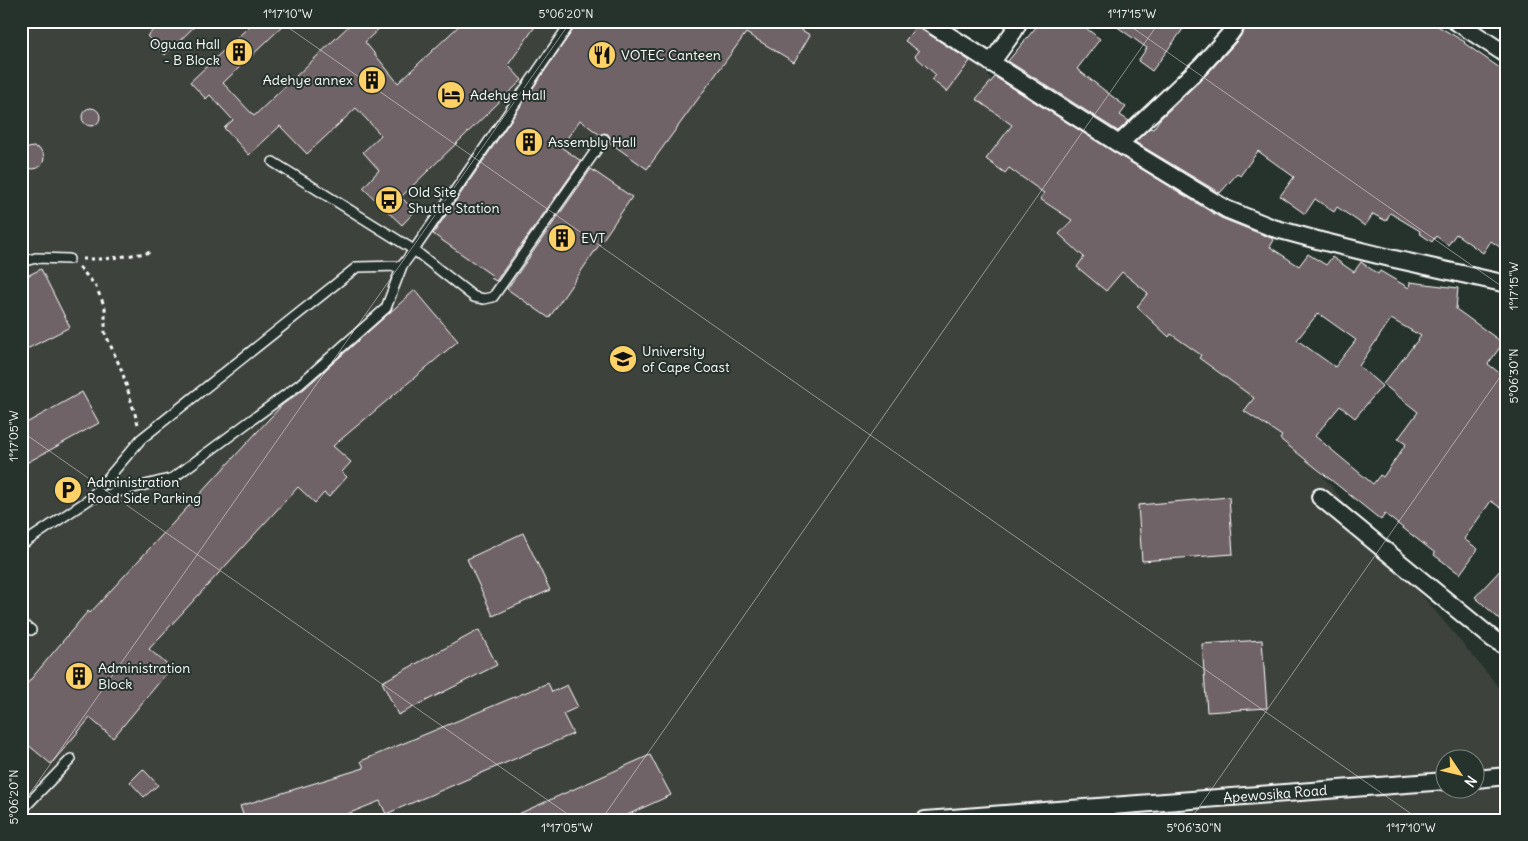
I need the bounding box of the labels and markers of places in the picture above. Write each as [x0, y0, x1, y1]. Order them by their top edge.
place label: Oguaa Hall - B Block [150, 35, 220, 69]
building icon: Oguaa Hall - B Block [224, 37, 254, 67]
restaurant icon: VOTEC Canteen [587, 40, 617, 70]
place label: VOTEC Canteen [621, 46, 721, 64]
building icon: Adehye annex [357, 65, 387, 95]
place label: Adehye annex [263, 71, 353, 89]
hotel icon: Adehye Hall [436, 80, 466, 110]
place label: Adehye Hall [470, 86, 546, 104]
building icon: Assembly Hall [514, 127, 544, 157]
place label: Assembly Hall [548, 133, 636, 151]
place label: Old Site Shuttle Station [408, 183, 500, 217]
bus stop icon: Old Site Shuttle Station [374, 185, 404, 215]
building icon: EVT [547, 223, 577, 253]
place label: EVT [581, 229, 605, 247]
place label: University of Cape Coast [642, 342, 730, 376]
school or university icon: University of Cape Coast [608, 344, 638, 374]
place label: Administration Road Side Parking [87, 473, 201, 507]
parking icon: Administration Road Side Parking [53, 475, 83, 505]
place label: Administration Block [98, 659, 190, 693]
building icon: Administration Block [64, 661, 94, 691]

